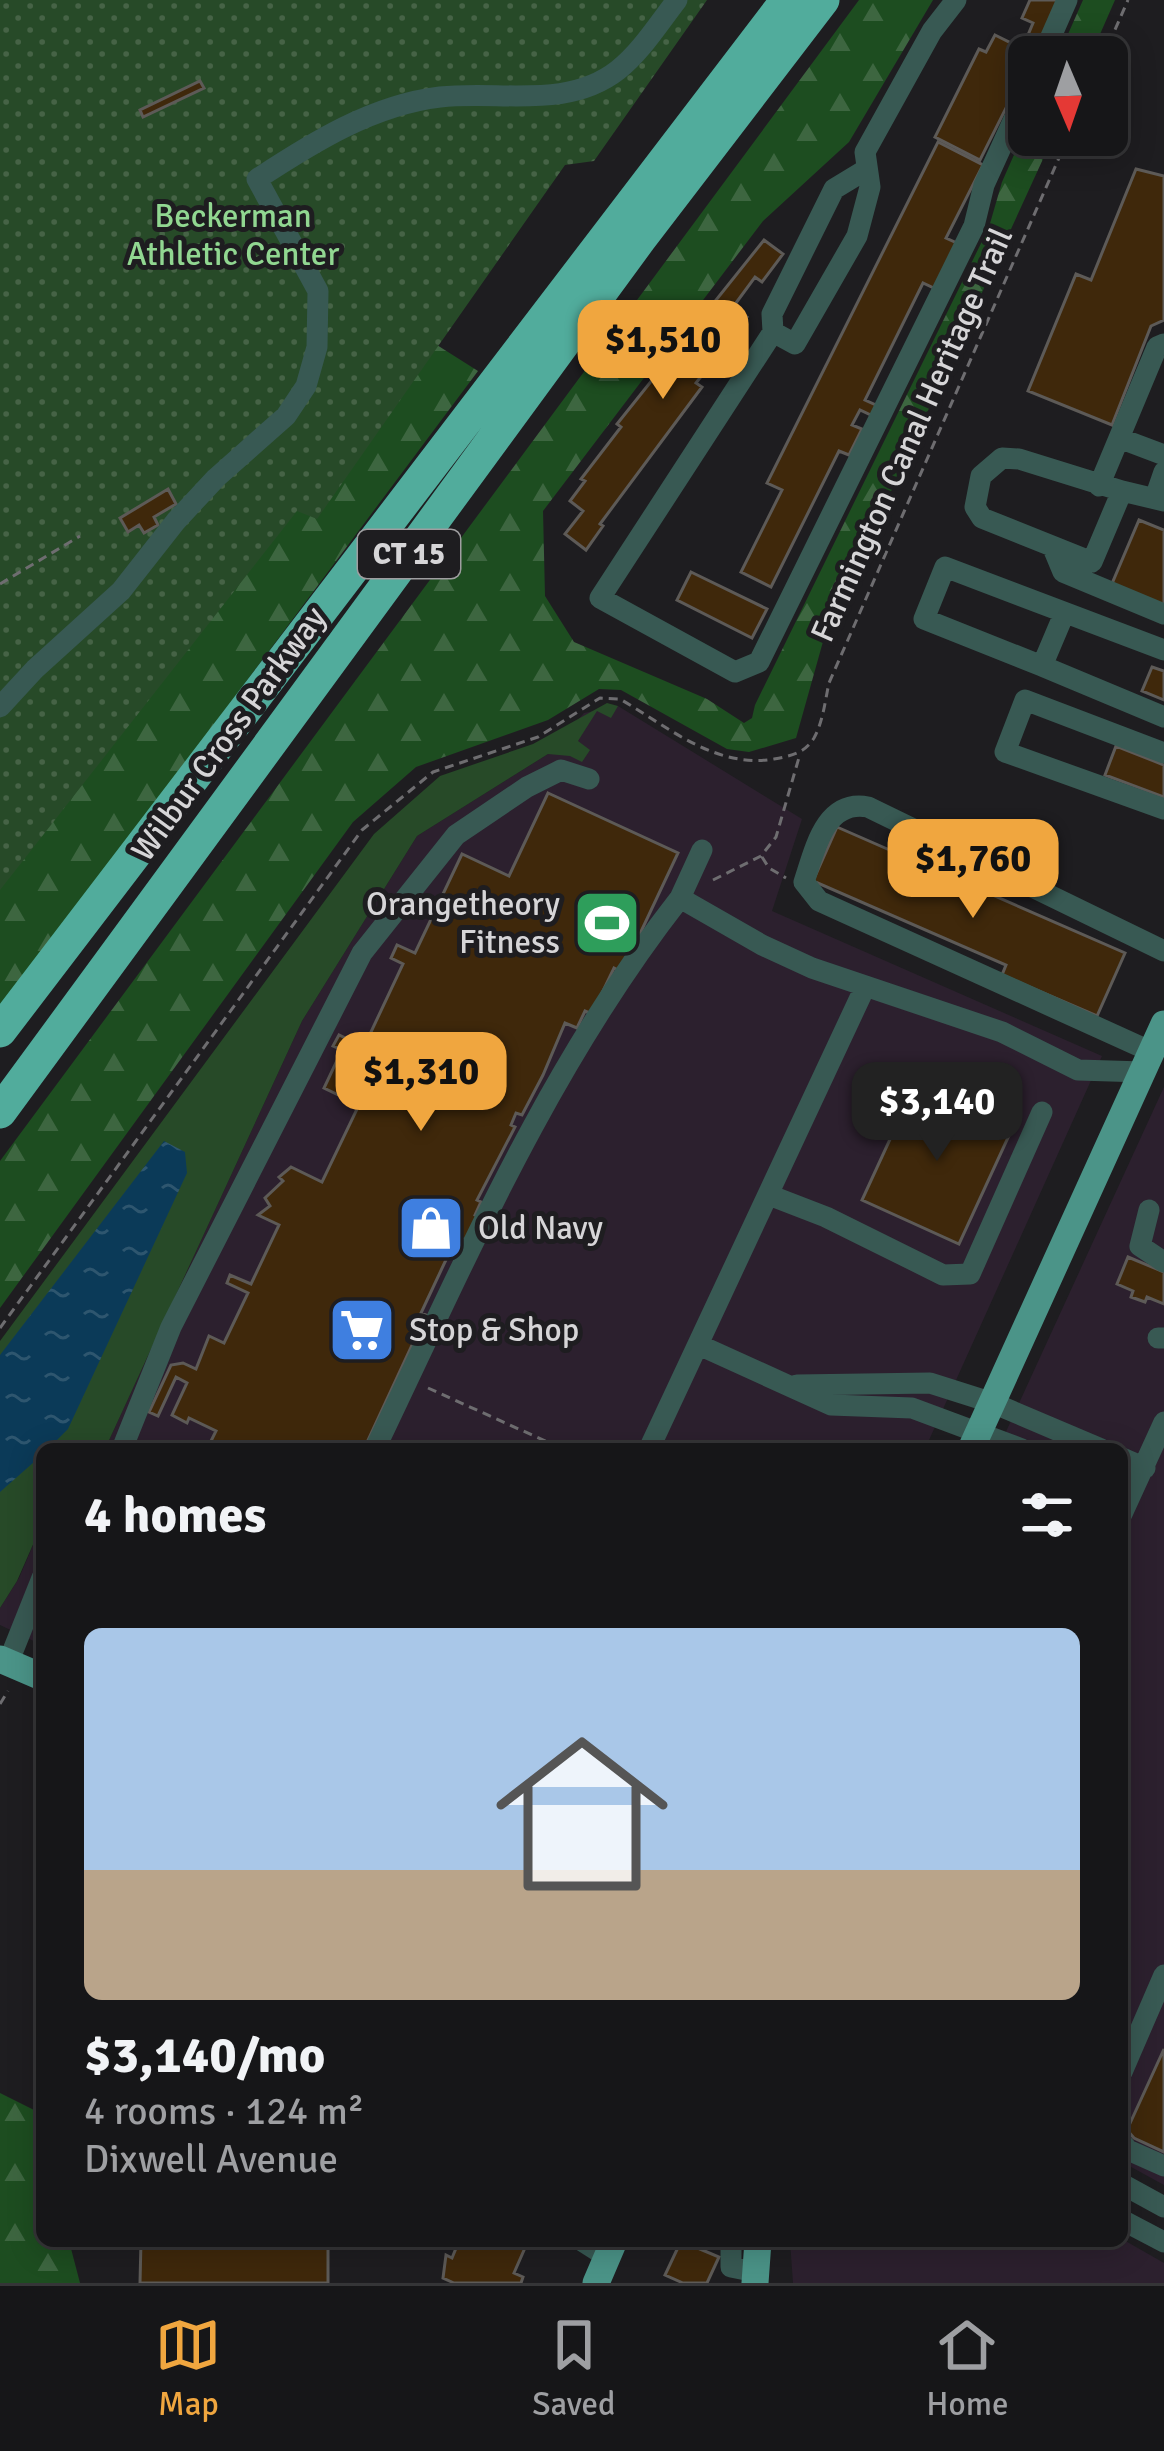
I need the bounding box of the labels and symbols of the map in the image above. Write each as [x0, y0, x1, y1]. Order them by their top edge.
north arrow [1008, 36, 1128, 156]
park label: Beckerman Athletic Center [127, 196, 339, 275]
street label: Farmington Canal Heritage Trail [802, 222, 1022, 648]
pin: $1,510 [565, 300, 761, 402]
road number: CT 15 [358, 530, 460, 578]
street label: Wilbur Cross Parkway [123, 598, 336, 869]
pin: $1,760 [875, 819, 1071, 921]
place label: Orangetheory Fitness [366, 884, 561, 963]
sports icon: Orangetheory Fitness [572, 888, 642, 958]
pin: $1,310 [323, 1032, 519, 1134]
pin: $3,140 [839, 1062, 1035, 1164]
shop icon: Old Navy [396, 1193, 466, 1263]
place label: Old Navy [478, 1208, 604, 1249]
supermarket icon: Stop & Shop [327, 1295, 397, 1365]
place label: Stop & Shop [409, 1310, 579, 1351]

